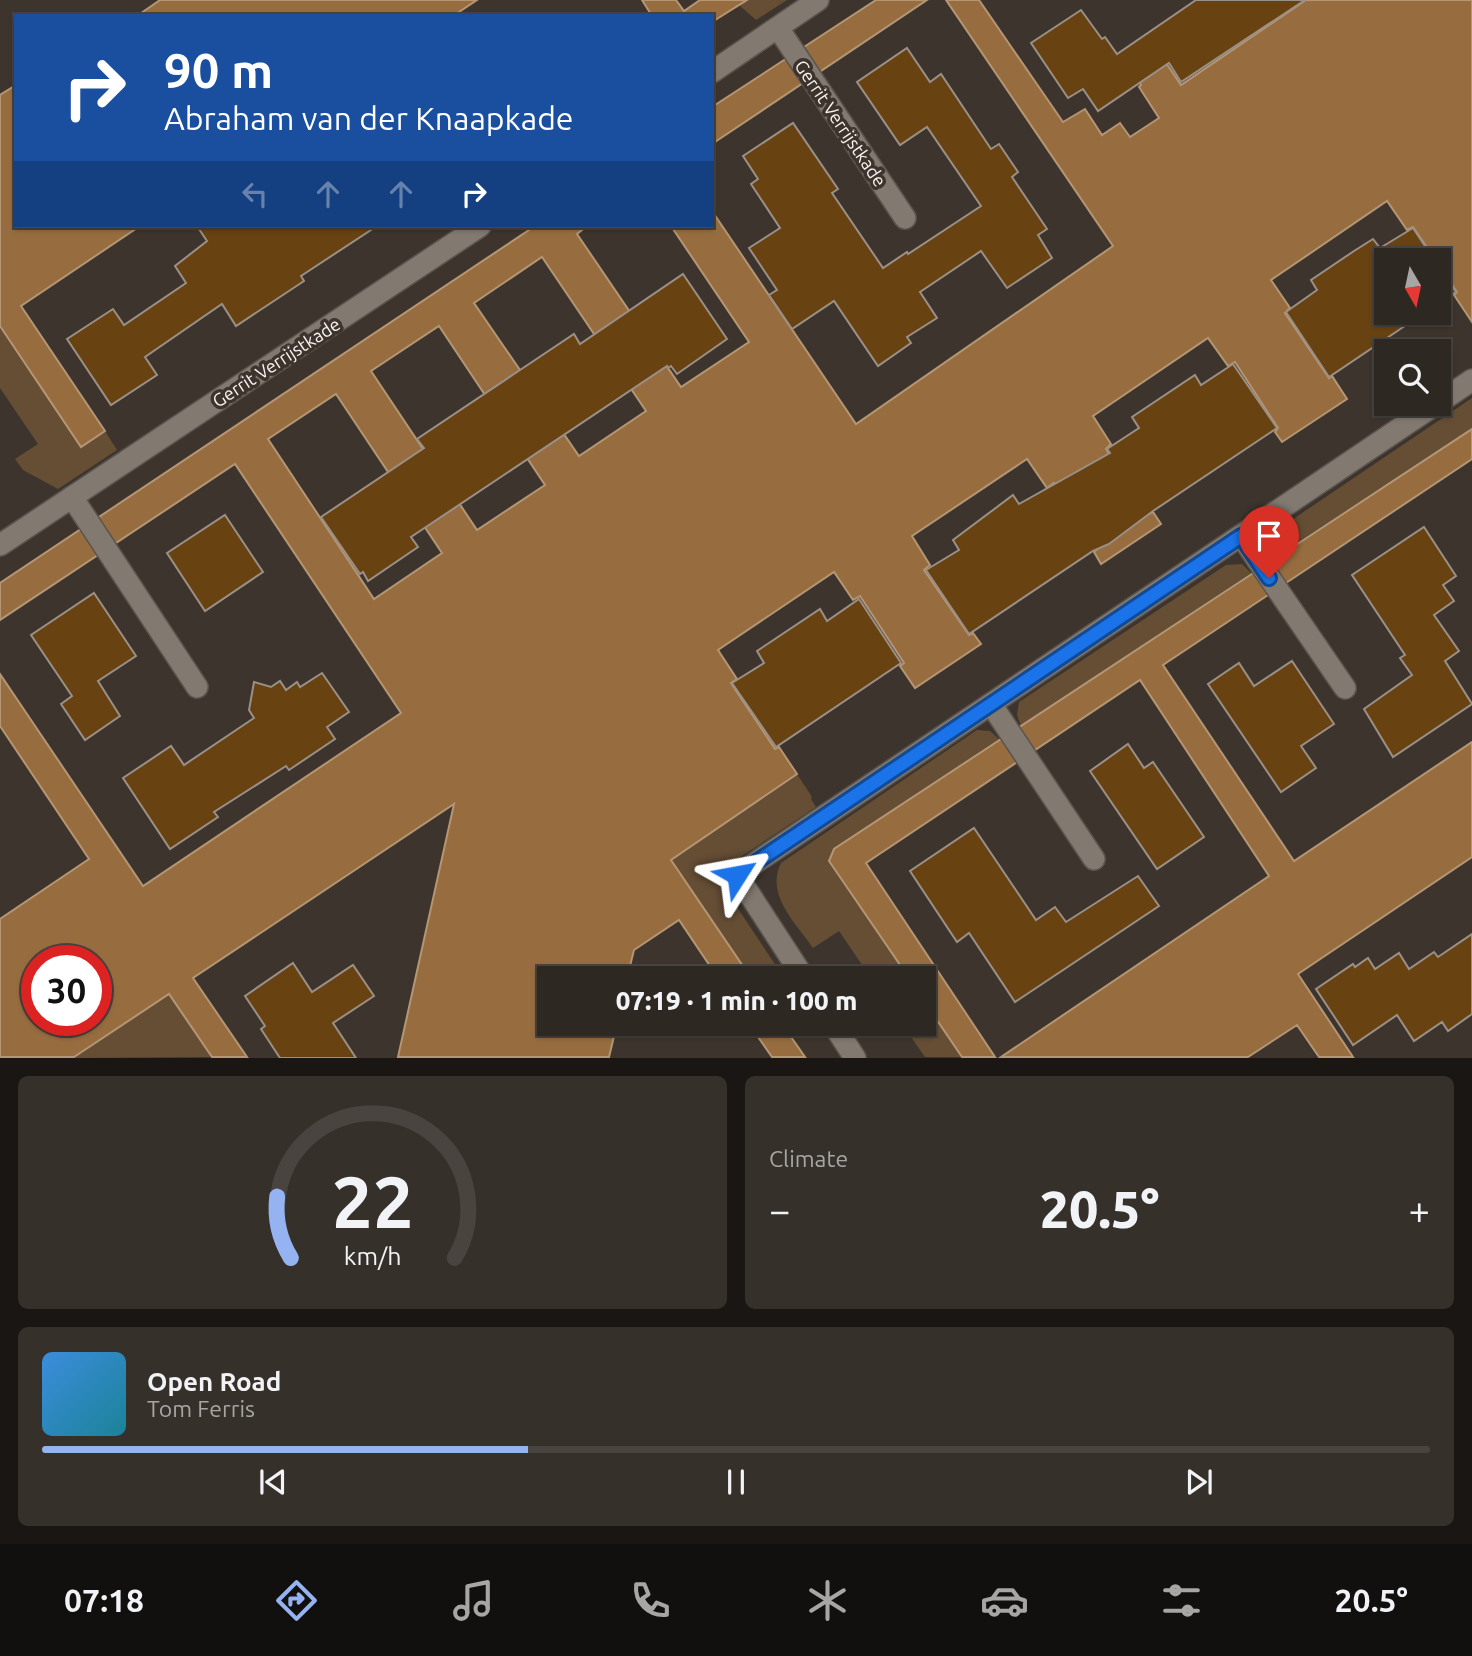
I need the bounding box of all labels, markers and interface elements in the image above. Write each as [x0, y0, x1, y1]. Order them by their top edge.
icon: right [49, 42, 140, 133]
text: 90 m [164, 42, 273, 97]
street label: Gerrit Verrijstkade [791, 56, 891, 190]
text: Abraham van der Knaapkade [164, 100, 574, 136]
icon: left [236, 175, 274, 213]
icon: ahead [309, 175, 347, 213]
icon: ahead [382, 175, 420, 213]
icon: right [455, 175, 493, 213]
north arrow [1374, 248, 1451, 326]
map controls [1374, 248, 1451, 416]
street label: Gerrit Verrijstkade [209, 313, 343, 411]
button: search [1374, 339, 1451, 416]
pin [1239, 506, 1299, 578]
icon: arrive [1250, 517, 1288, 555]
position arrow [700, 838, 774, 912]
speed limit sign: 30 [21, 945, 112, 1036]
text: 07:19 · 1 min · 100 m [616, 986, 857, 1015]
text: Climate [769, 1146, 848, 1171]
text: 22 [331, 1161, 414, 1243]
text: 20.5° [1040, 1180, 1159, 1238]
text: − [769, 1189, 790, 1231]
text: + [1409, 1189, 1430, 1231]
text: km/h [344, 1242, 401, 1270]
text: Open Road [147, 1367, 281, 1396]
text: Tom Ferris [147, 1396, 255, 1421]
icon: previous [254, 1463, 292, 1501]
icon: pause [717, 1463, 755, 1501]
icon: next [1180, 1463, 1218, 1501]
icon: directions [272, 1576, 321, 1625]
icon: music [449, 1576, 498, 1625]
icon: phone [626, 1576, 675, 1625]
icon: climate [803, 1576, 852, 1625]
icon: car [980, 1576, 1029, 1625]
icon: filters [1157, 1576, 1206, 1625]
text: 07:18 [64, 1582, 144, 1618]
text: 20.5° [1335, 1582, 1408, 1618]

